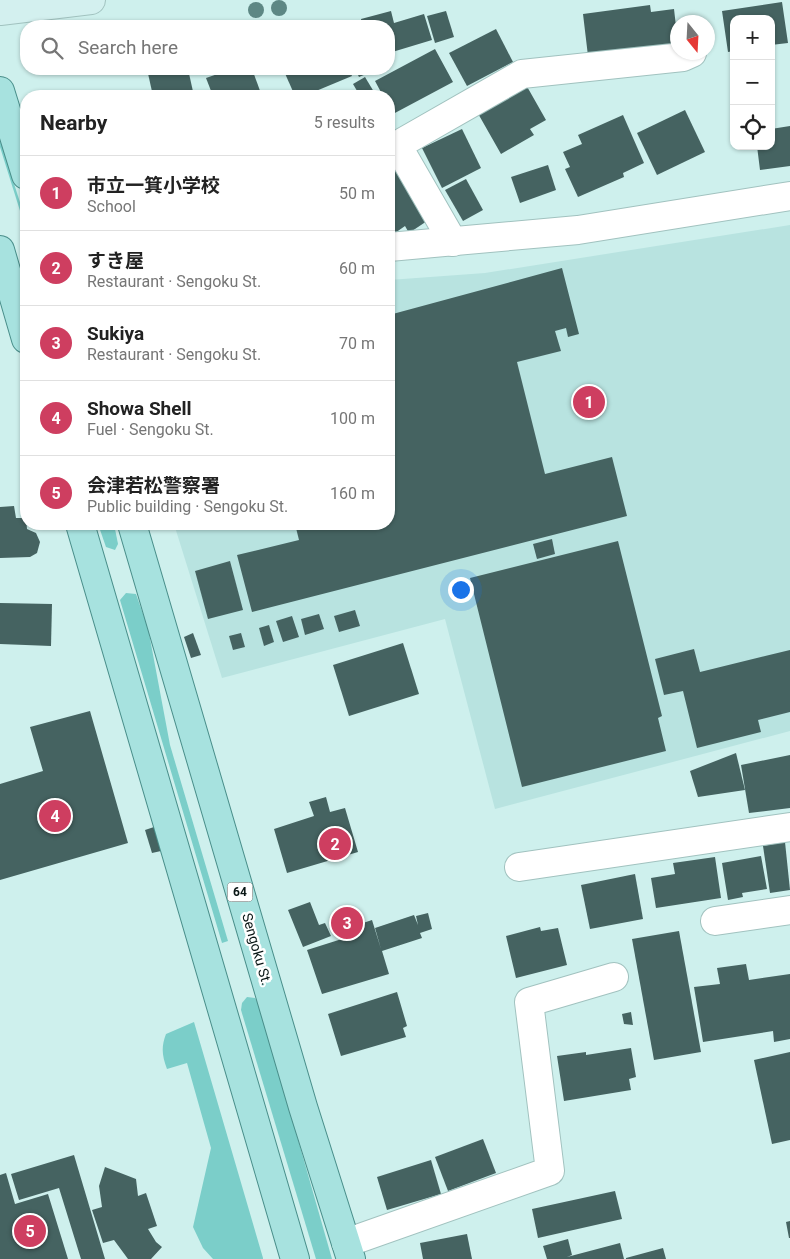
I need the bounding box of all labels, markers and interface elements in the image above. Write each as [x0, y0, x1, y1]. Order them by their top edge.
north arrow [670, 15, 715, 60]
map controls [730, 15, 775, 150]
button: + [730, 15, 775, 60]
search box [20, 20, 395, 75]
icon: search [38, 34, 66, 62]
text: Search here [78, 36, 178, 59]
button: − [730, 60, 775, 105]
button: locate [730, 105, 775, 150]
text: Nearby [40, 111, 107, 135]
text: 5 results [314, 113, 375, 132]
text: 市立一箕小学校 [87, 174, 220, 197]
text: 1 [51, 184, 61, 203]
text: 50 m [339, 184, 375, 203]
text: School [87, 197, 136, 216]
text: すき屋 [87, 249, 144, 272]
text: 2 [51, 259, 61, 278]
text: 60 m [339, 259, 375, 278]
text: Restaurant · Sengoku St. [87, 272, 261, 291]
text: Sukiya [87, 322, 144, 345]
text: 3 [51, 334, 61, 353]
text: 70 m [339, 334, 375, 353]
text: Restaurant · Sengoku St. [87, 345, 261, 364]
pin: 1 [573, 383, 605, 421]
text: Showa Shell [87, 397, 192, 420]
text: 4 [51, 409, 61, 428]
text: 100 m [330, 409, 375, 428]
text: Fuel · Sengoku St. [87, 420, 214, 439]
text: 会津若松警察署 [87, 474, 220, 497]
text: 5 [51, 484, 61, 503]
text: 160 m [330, 484, 375, 503]
text: Public building · Sengoku St. [87, 497, 288, 516]
your location [448, 577, 474, 603]
pin: 4 [39, 797, 71, 835]
pin: 2 [319, 825, 351, 863]
road number: 64 [228, 882, 252, 902]
pin: 3 [331, 904, 363, 942]
street label: Sengoku St. [239, 911, 275, 987]
pin: 5 [14, 1212, 46, 1250]

